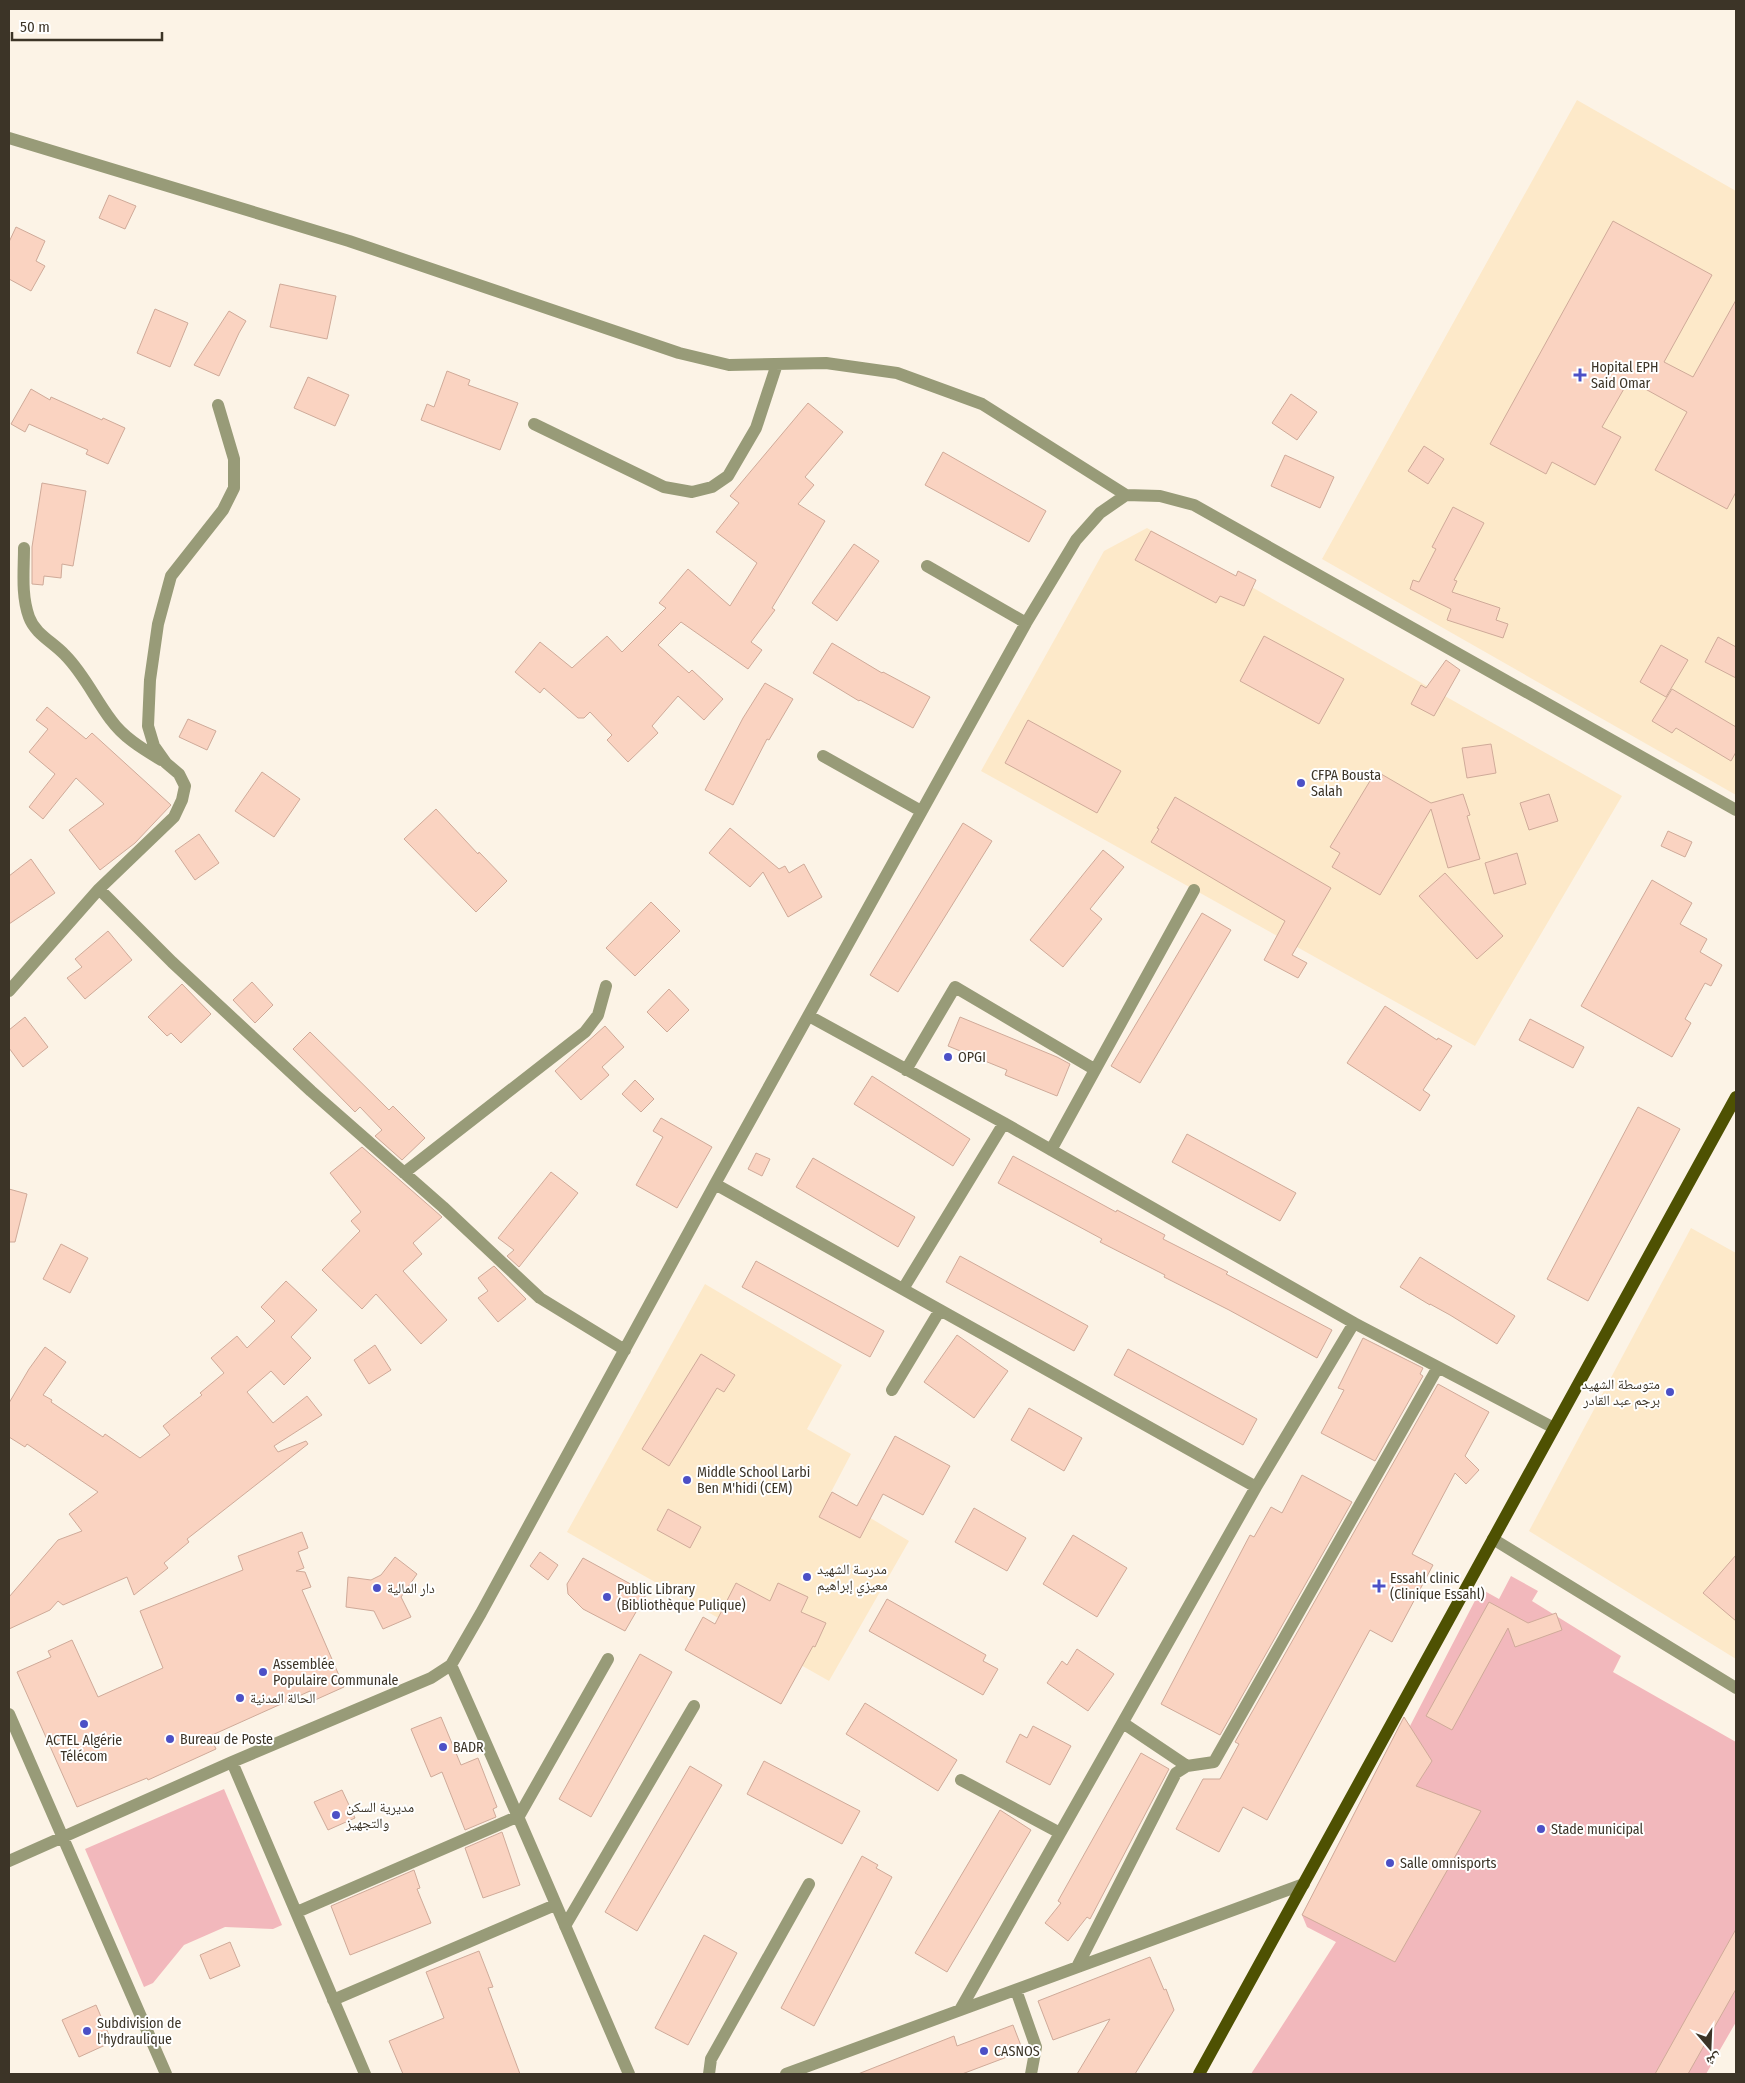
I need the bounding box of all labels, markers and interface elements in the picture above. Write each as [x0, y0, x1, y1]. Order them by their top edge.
scale bar [12, 10, 162, 42]
text: 50 m [20, 18, 50, 36]
place label: Hopital EPH Said Omar [1591, 359, 1658, 392]
marker: Hopital EPH Said Omar [1573, 368, 1587, 382]
place label: CFPA Bousta Salah [1311, 767, 1381, 800]
marker: CFPA Bousta Salah [1295, 777, 1307, 789]
place label: OPGI [958, 1049, 986, 1066]
marker: OPGI [942, 1051, 954, 1063]
place label: متوسطة الشهيد برجم عبد القادر [1582, 1376, 1660, 1410]
marker: متوسطة الشهيد برجم عبد القادر [1664, 1386, 1676, 1398]
place label: Middle School Larbi Ben M'hidi (CEM) [697, 1464, 810, 1497]
marker: Middle School Larbi Ben M'hidi (CEM) [681, 1474, 693, 1486]
place label: مدرسة الشهيد معيزي إبراهيم [817, 1561, 888, 1596]
place label: Essahl clinic (Clinique Essahl) [1390, 1570, 1485, 1603]
marker: مدرسة الشهيد معيزي إبراهيم [801, 1571, 813, 1583]
marker: Essahl clinic (Clinique Essahl) [1372, 1579, 1386, 1593]
place label: دار المالية [387, 1580, 435, 1597]
place label: Public Library (Bibliothèque Pulique) [617, 1581, 746, 1614]
marker: دار المالية [371, 1582, 383, 1594]
marker: Public Library (Bibliothèque Pulique) [601, 1591, 613, 1603]
place label: Assemblée Populaire Communale [273, 1656, 399, 1689]
marker: Assemblée Populaire Communale [257, 1666, 269, 1678]
place label: الحالة المدنية [250, 1690, 316, 1707]
marker: الحالة المدنية [234, 1692, 246, 1704]
marker: ACTEL Algérie Télécom [78, 1718, 90, 1730]
place label: Bureau de Poste [180, 1731, 273, 1748]
place label: ACTEL Algérie Télécom [46, 1732, 122, 1765]
marker: Bureau de Poste [164, 1733, 176, 1745]
place label: BADR [453, 1739, 484, 1756]
marker: BADR [437, 1741, 449, 1753]
place label: مديرية السكن والتجهيز [345, 1799, 414, 1832]
marker: مديرية السكن والتجهيز [330, 1809, 342, 1821]
place label: Stade municipal [1551, 1821, 1644, 1838]
marker: Stade municipal [1535, 1823, 1547, 1835]
place label: Salle omnisports [1400, 1855, 1496, 1872]
marker: Salle omnisports [1384, 1857, 1396, 1869]
place label: Subdivision de l'hydraulique [97, 2015, 182, 2048]
north arrow [1685, 2023, 1735, 2073]
marker: Subdivision de l'hydraulique [81, 2025, 93, 2037]
place label: CASNOS [994, 2043, 1040, 2060]
marker: CASNOS [978, 2045, 990, 2057]
text: ش [1704, 2049, 1724, 2070]

